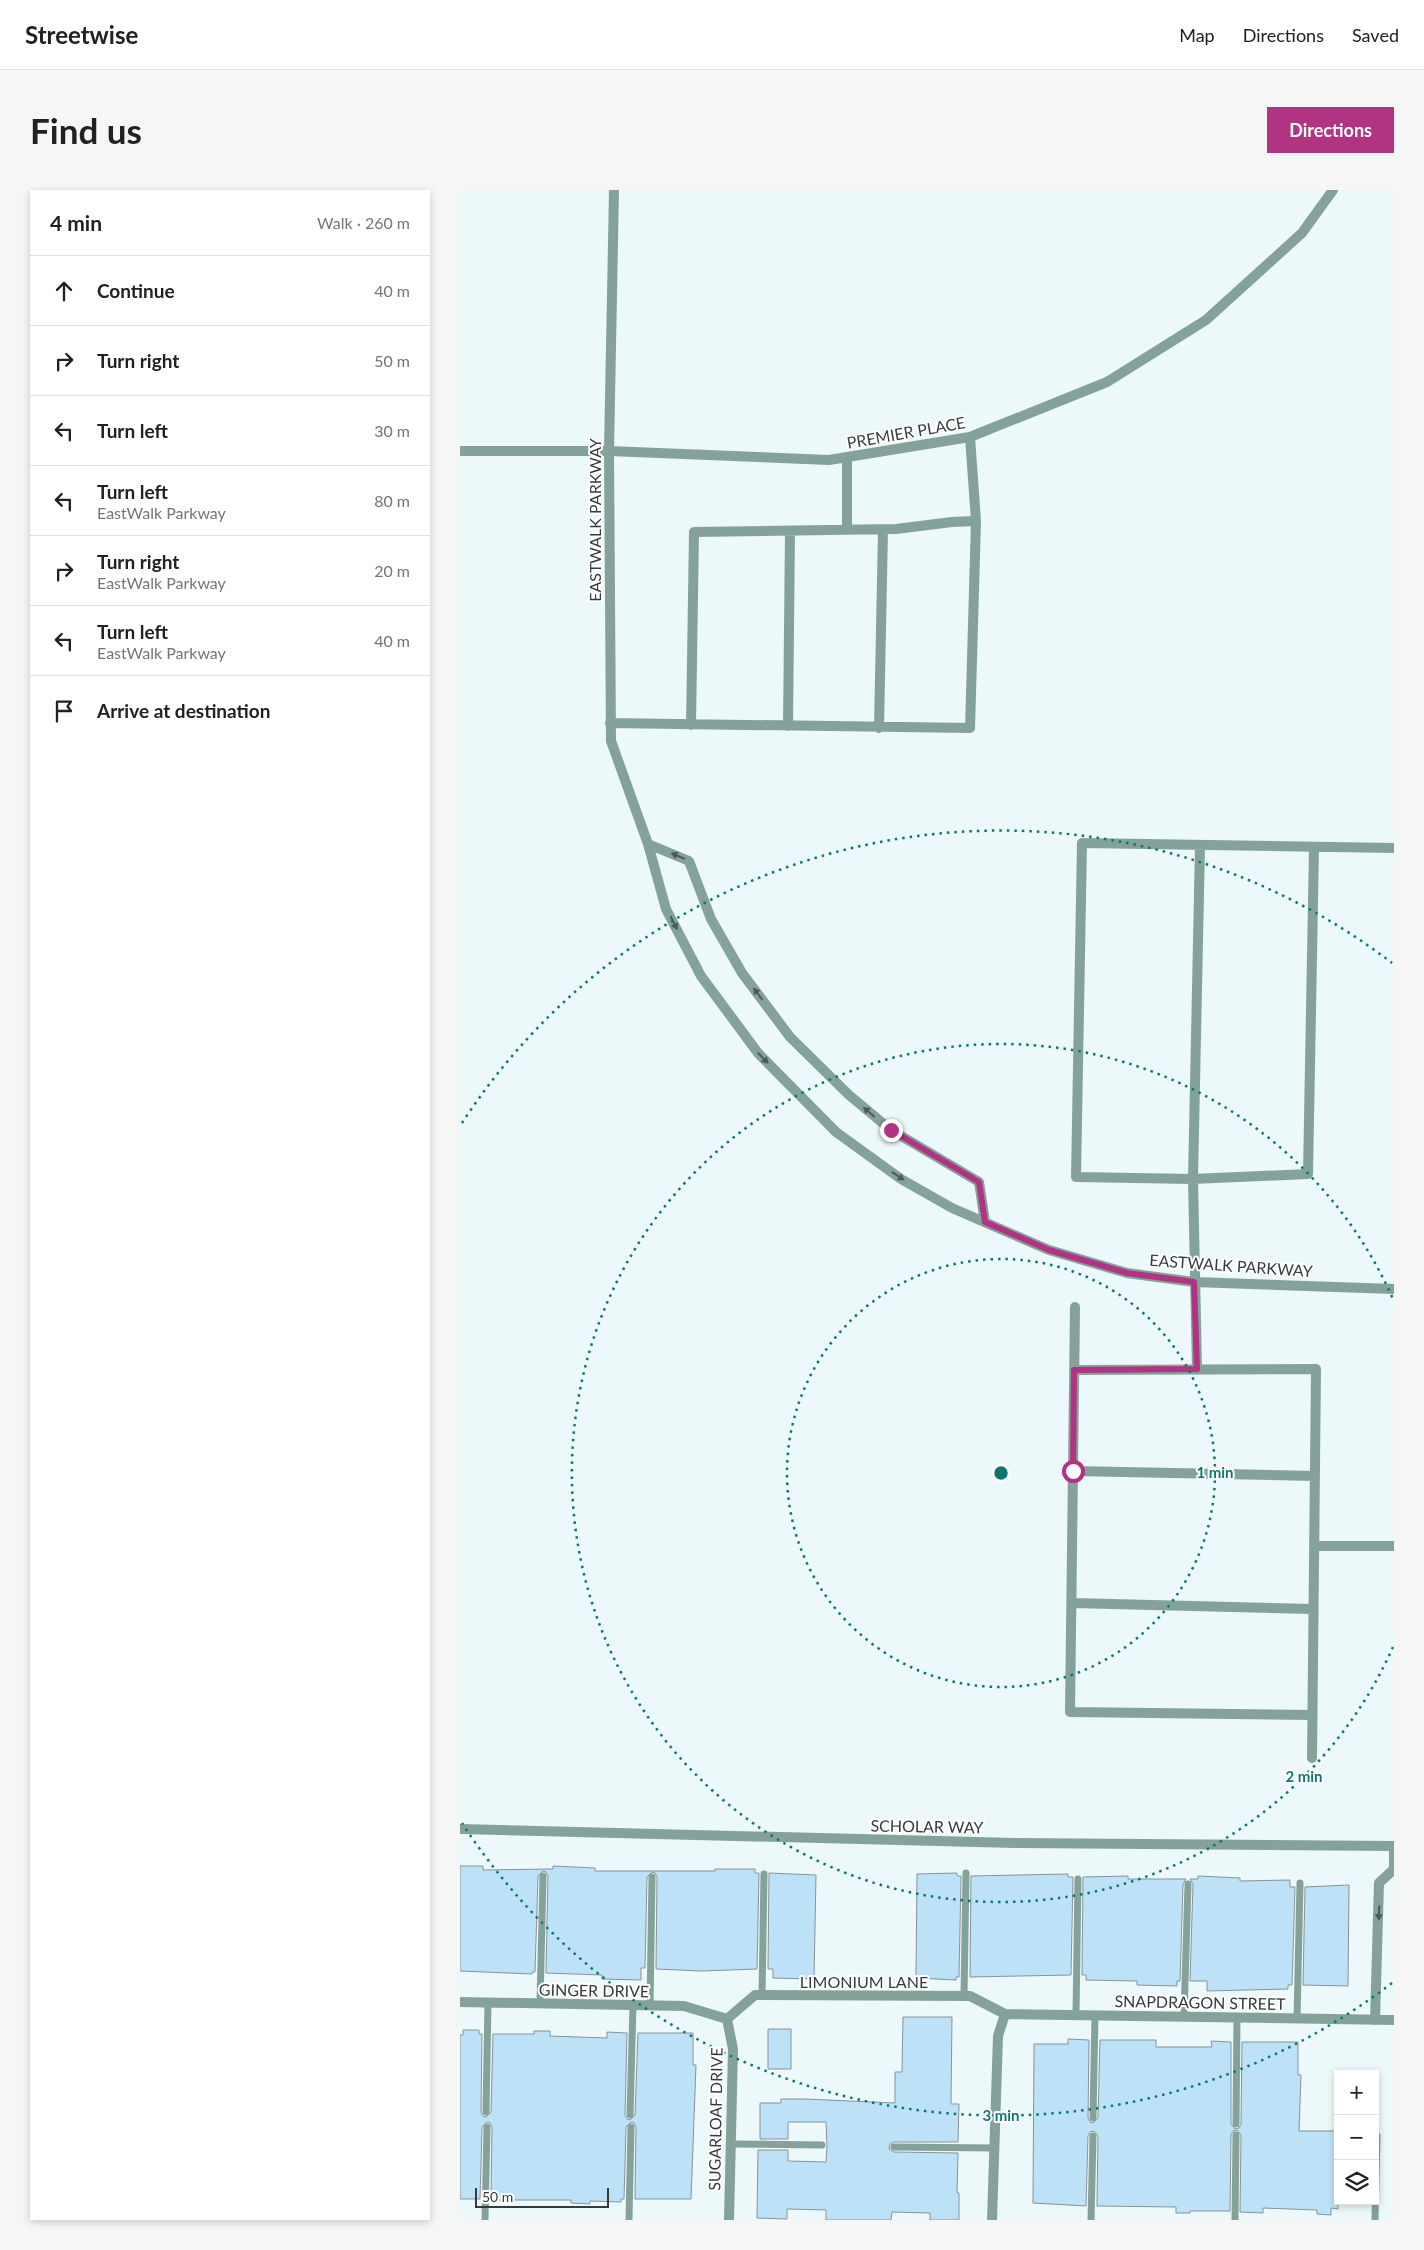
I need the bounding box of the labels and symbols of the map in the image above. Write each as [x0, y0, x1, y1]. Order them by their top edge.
street label: PREMIER PLACE [845, 412, 967, 452]
street label: EASTWALK PARKWAY [585, 438, 604, 602]
one-way arrow [671, 852, 685, 860]
one-way arrow [670, 916, 678, 930]
one-way arrow [753, 987, 763, 1001]
one-way arrow [757, 1051, 769, 1063]
one-way arrow [864, 1106, 876, 1118]
route end [880, 1119, 903, 1142]
one-way arrow [891, 1171, 905, 1181]
street label: EASTWALK PARKWAY [1149, 1250, 1313, 1280]
route start [1062, 1460, 1085, 1483]
text: 1 min [1196, 1463, 1234, 1481]
centre of rings [992, 1464, 1010, 1482]
text: 2 min [1285, 1767, 1323, 1785]
street label: SCHOLAR WAY [870, 1816, 984, 1836]
one-way arrow [1374, 1905, 1382, 1921]
street label: LIMONIUM LANE [800, 1972, 928, 1991]
street label: GINGER DRIVE [539, 1980, 649, 2000]
street label: SNAPDRAGON STREET [1114, 1991, 1286, 2013]
street label: SUGARLOAF DRIVE [704, 2047, 726, 2191]
text: 3 min [982, 2106, 1020, 2124]
scale bar [475, 2185, 609, 2208]

